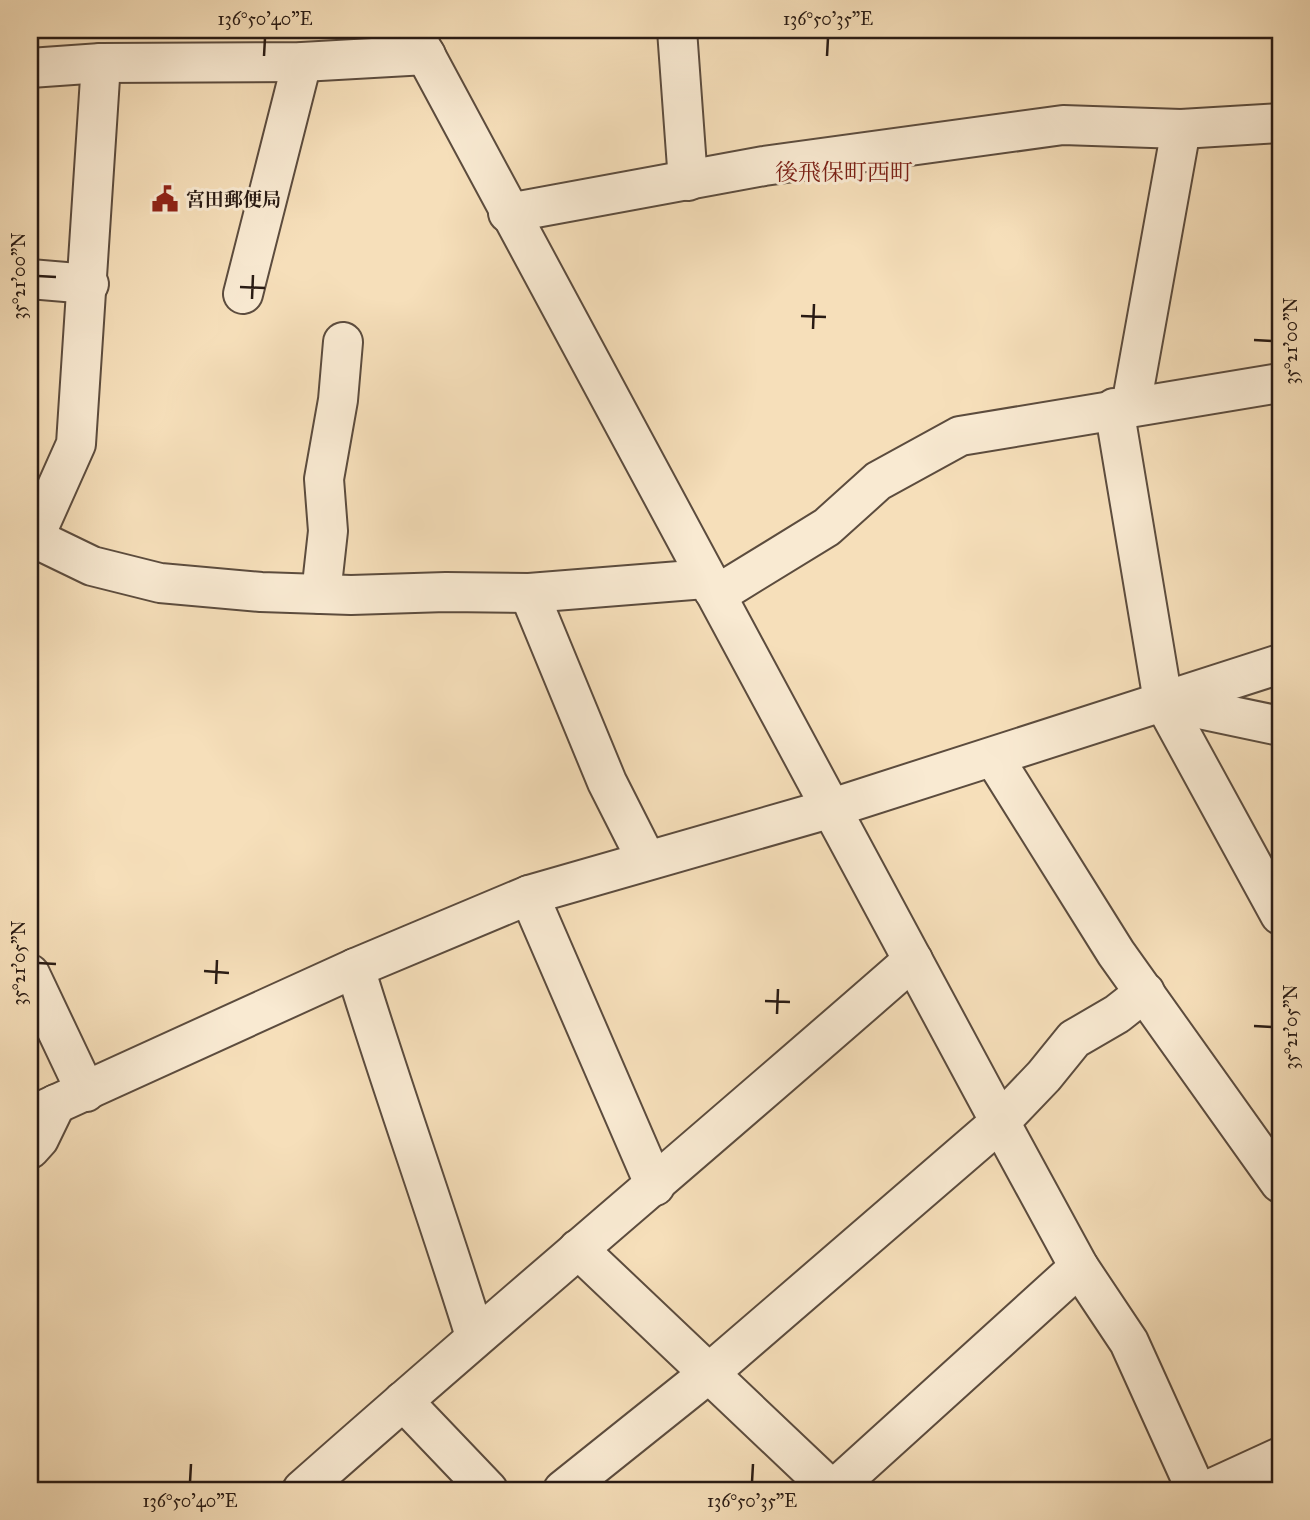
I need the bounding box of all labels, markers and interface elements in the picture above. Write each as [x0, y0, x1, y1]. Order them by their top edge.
text: 136°50'40"E [217, 8, 313, 30]
text: 136°50'35"E [783, 8, 873, 30]
district label: 後飛保町西町 [775, 158, 913, 186]
public building icon: 宮田郵便局 [150, 184, 180, 214]
place label: 宮田郵便局 [186, 188, 281, 211]
text: 35°21'00"N [8, 232, 30, 320]
text: 35°21'00"N [1280, 297, 1302, 385]
text: 35°21'05"N [8, 920, 30, 1006]
text: 35°21'05"N [1280, 984, 1302, 1070]
text: 136°50'40"E [142, 1490, 238, 1512]
text: 136°50'35"E [707, 1490, 797, 1512]

